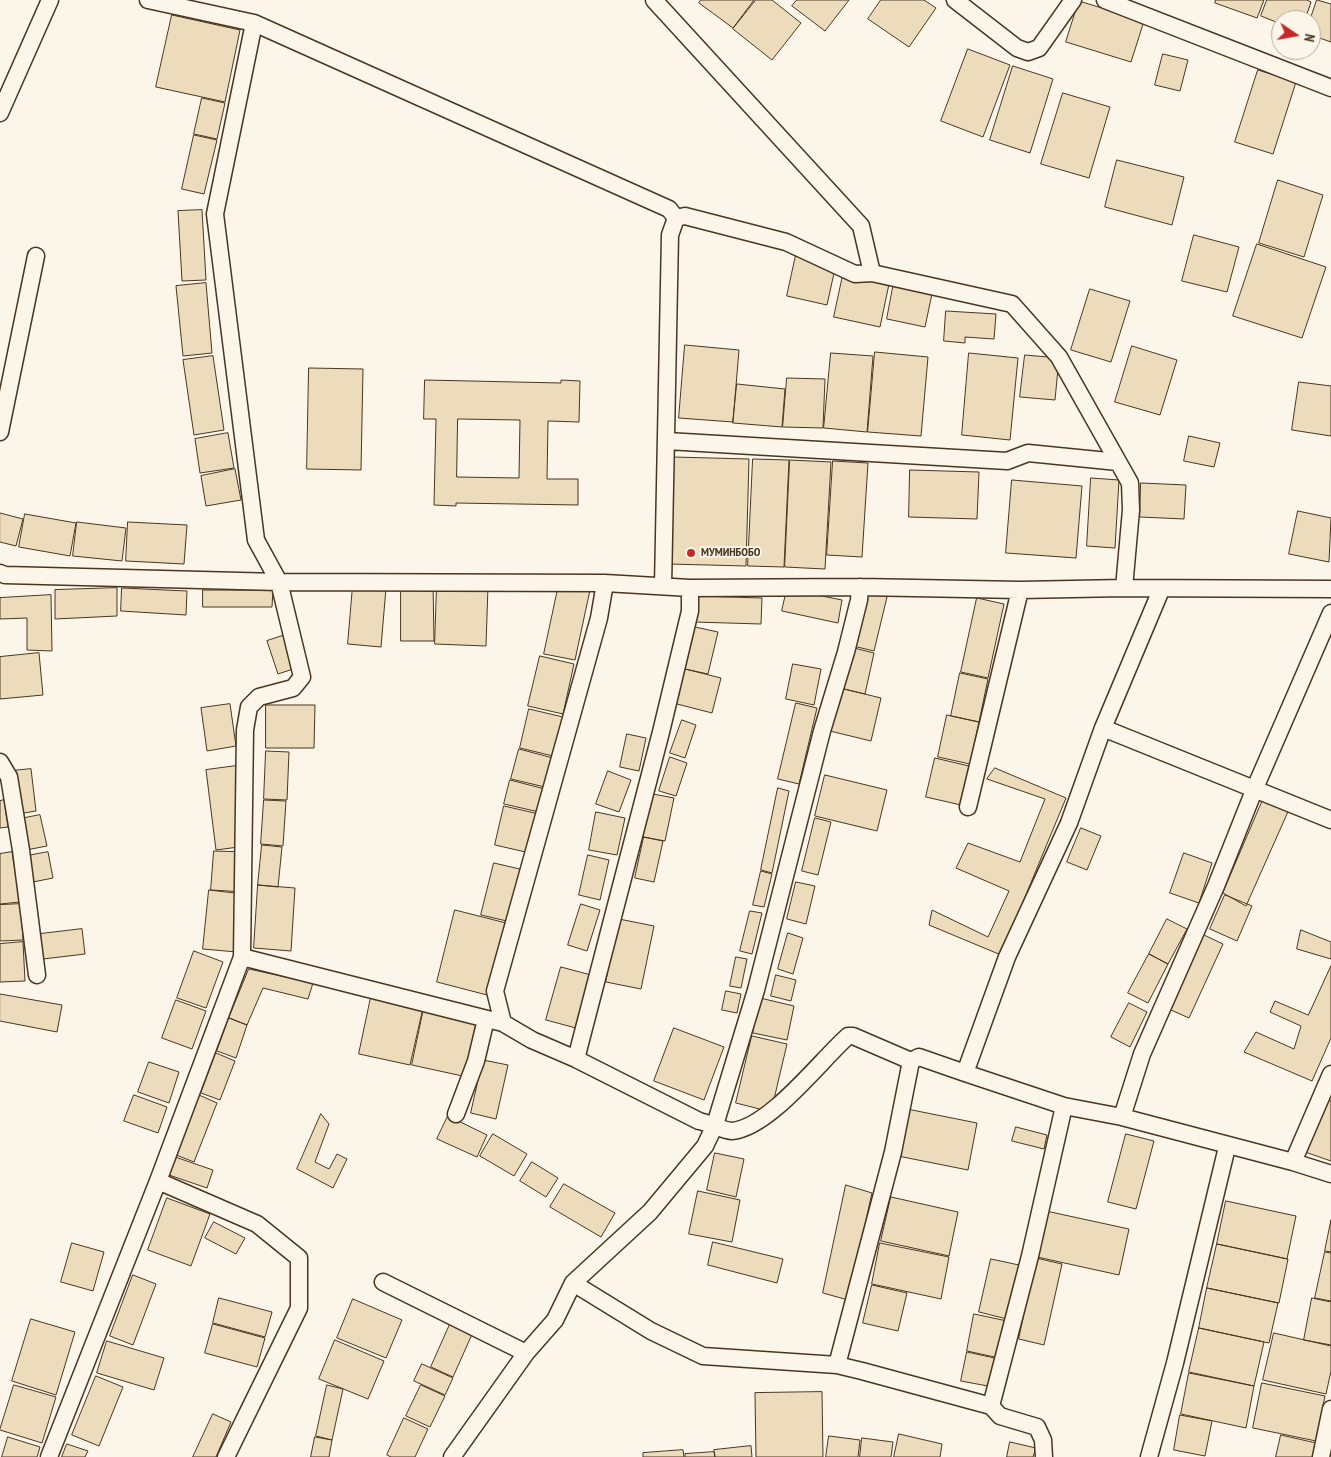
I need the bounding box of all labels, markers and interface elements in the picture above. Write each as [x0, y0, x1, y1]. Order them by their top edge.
north arrow [1271, 10, 1321, 60]
text: N [1300, 32, 1319, 43]
place label: МУМИНБОБО [701, 546, 760, 560]
marker: МУМИНБОБО [685, 547, 697, 559]

